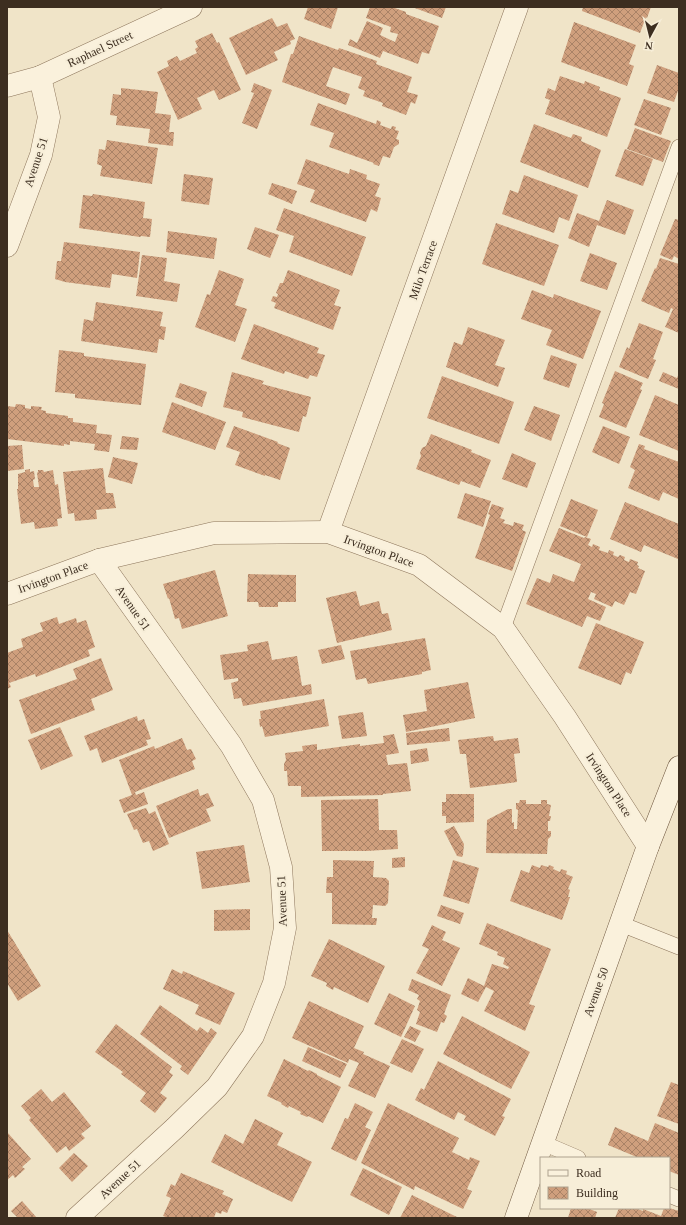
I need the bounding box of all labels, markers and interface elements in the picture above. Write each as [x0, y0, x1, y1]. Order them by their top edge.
north arrow [630, 16, 670, 56]
street label: Raphael Street [65, 28, 135, 70]
text: N [644, 39, 653, 52]
street label: Avenue 51 [21, 135, 51, 189]
street label: Milo Terrace [406, 239, 440, 301]
street label: Irvington Place [342, 532, 416, 570]
street label: Irvington Place [16, 558, 90, 596]
street label: Avenue 51 [113, 583, 153, 633]
street label: Irvington Place [583, 750, 635, 820]
street label: Avenue 51 [274, 875, 290, 927]
street label: Avenue 50 [581, 965, 611, 1019]
street label: Avenue 51 [96, 1156, 144, 1202]
legend [540, 1157, 670, 1209]
text: Road [576, 1166, 601, 1180]
text: Building [576, 1186, 618, 1200]

